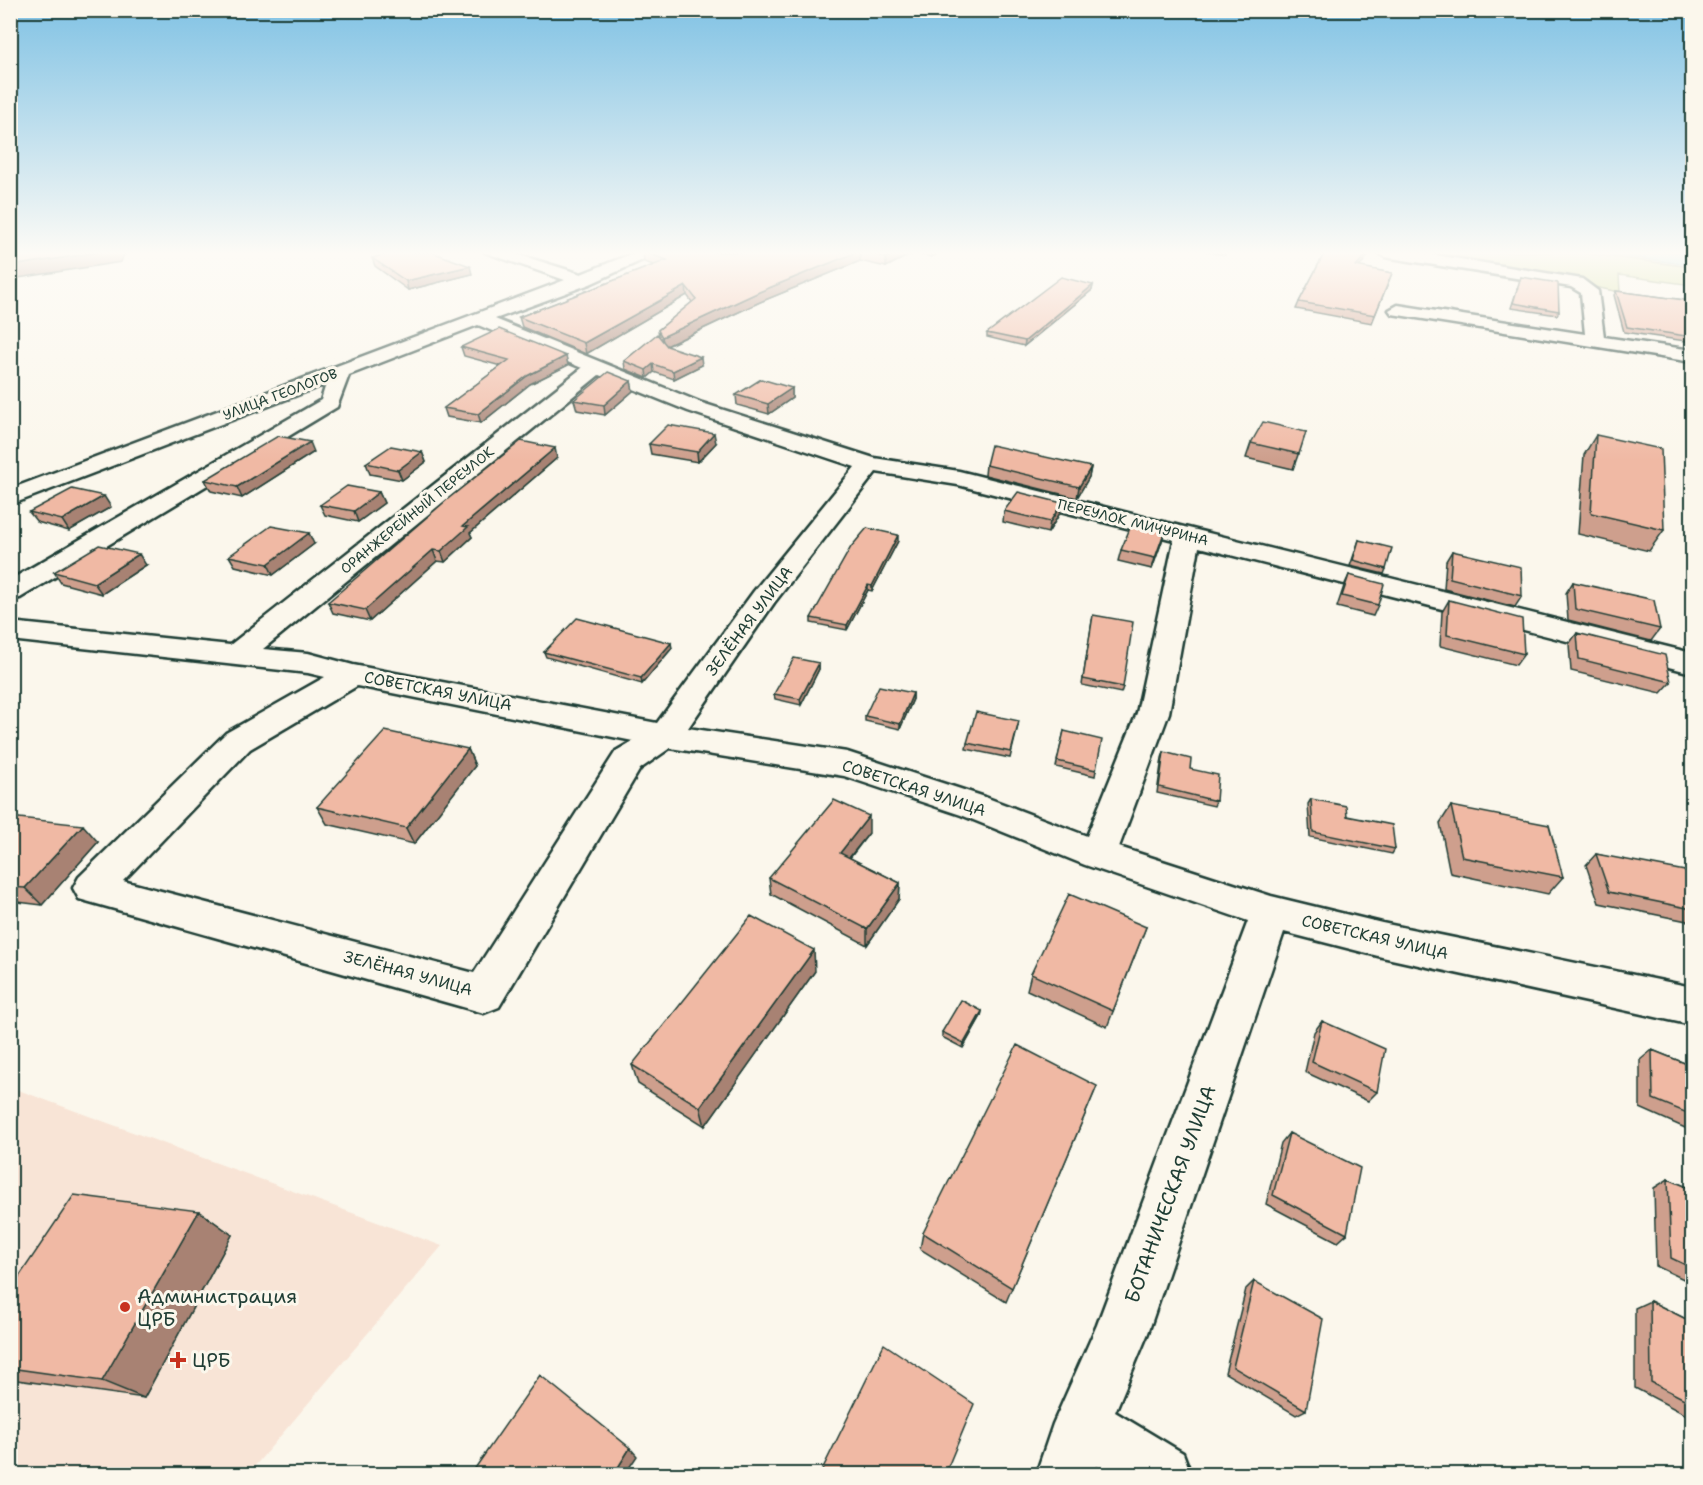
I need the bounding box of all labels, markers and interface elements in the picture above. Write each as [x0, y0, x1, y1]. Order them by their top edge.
street label: УЛИЦА ГЕОЛОГОВ [220, 364, 340, 424]
street label: ОРАНЖЕРЕЙНЫЙ ПЕРЕУЛОК [336, 442, 498, 578]
street label: ПЕРЕУЛОК МИЧУРИНА [1056, 495, 1210, 549]
street label: ЗЕЛЁНАЯ УЛИЦА [701, 562, 797, 680]
street label: СОВЕТСКАЯ УЛИЦА [362, 666, 514, 716]
street label: СОВЕТСКАЯ УЛИЦА [839, 755, 989, 821]
street label: СОВЕТСКАЯ УЛИЦА [1300, 910, 1450, 964]
street label: ЗЕЛЁНАЯ УЛИЦА [341, 946, 475, 1000]
street label: БОТАНИЧЕСКАЯ УЛИЦА [1118, 1082, 1222, 1306]
place label: Администрация ЦРБ [137, 1283, 297, 1332]
marker: Администрация ЦРБ [118, 1300, 132, 1314]
place label: ЦРБ [192, 1347, 231, 1373]
marker: ЦРБ [169, 1351, 187, 1369]

